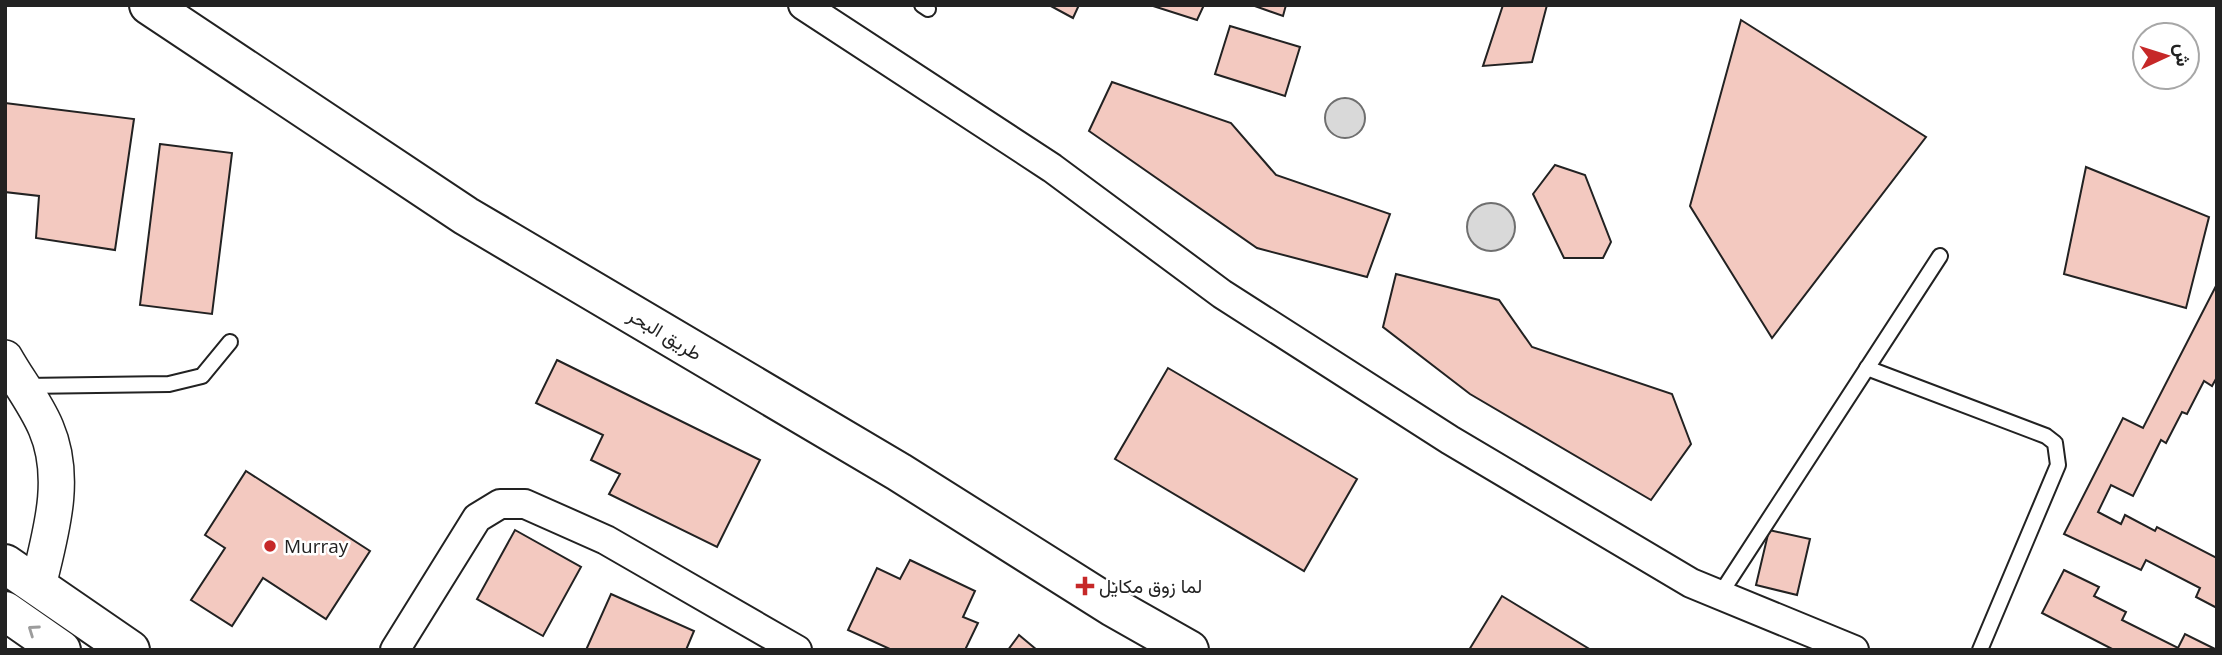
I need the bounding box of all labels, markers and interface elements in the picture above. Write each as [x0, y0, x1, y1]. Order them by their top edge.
north arrow [2131, 21, 2201, 91]
text: ش [2169, 43, 2197, 67]
street label: طريق البحر [622, 301, 707, 366]
place label: Murray [284, 533, 349, 559]
marker: Murray [262, 538, 278, 554]
place label: لما زوق مكايل [1099, 573, 1202, 599]
marker: لما زوق مكايل [1077, 578, 1093, 594]
one-way arrow [28, 626, 41, 638]

